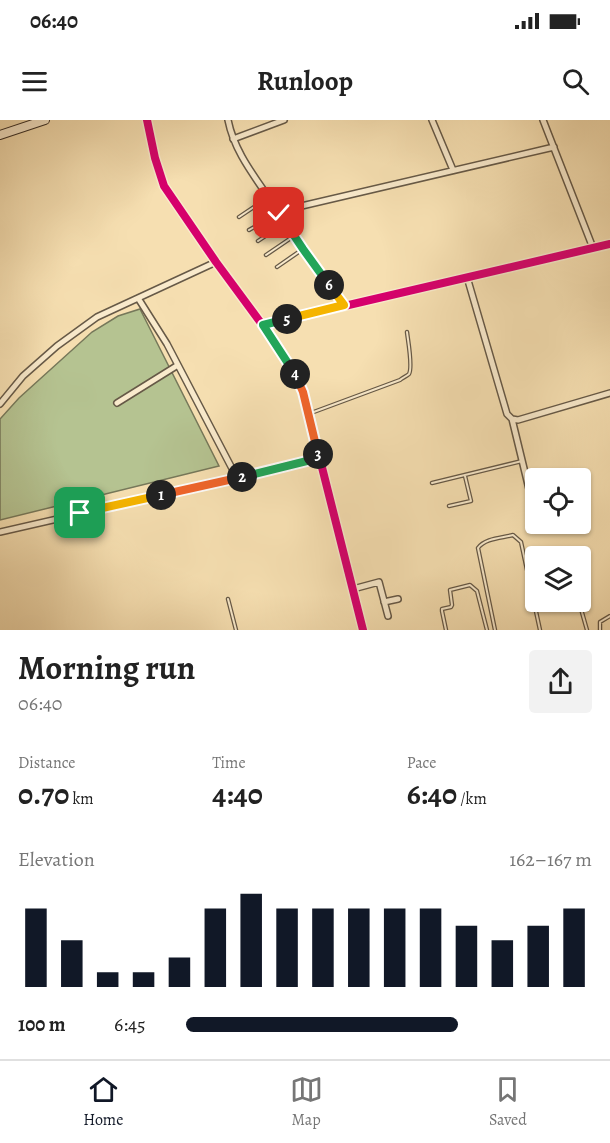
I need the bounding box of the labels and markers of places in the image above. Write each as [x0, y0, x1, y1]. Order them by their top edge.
pin [253, 187, 304, 238]
pin: 6 [314, 270, 344, 300]
pin: 5 [272, 304, 302, 334]
pin: 4 [280, 359, 310, 389]
pin: 3 [303, 439, 333, 469]
pin: 2 [227, 462, 257, 492]
pin: 1 [146, 480, 176, 510]
pin [54, 487, 105, 538]

